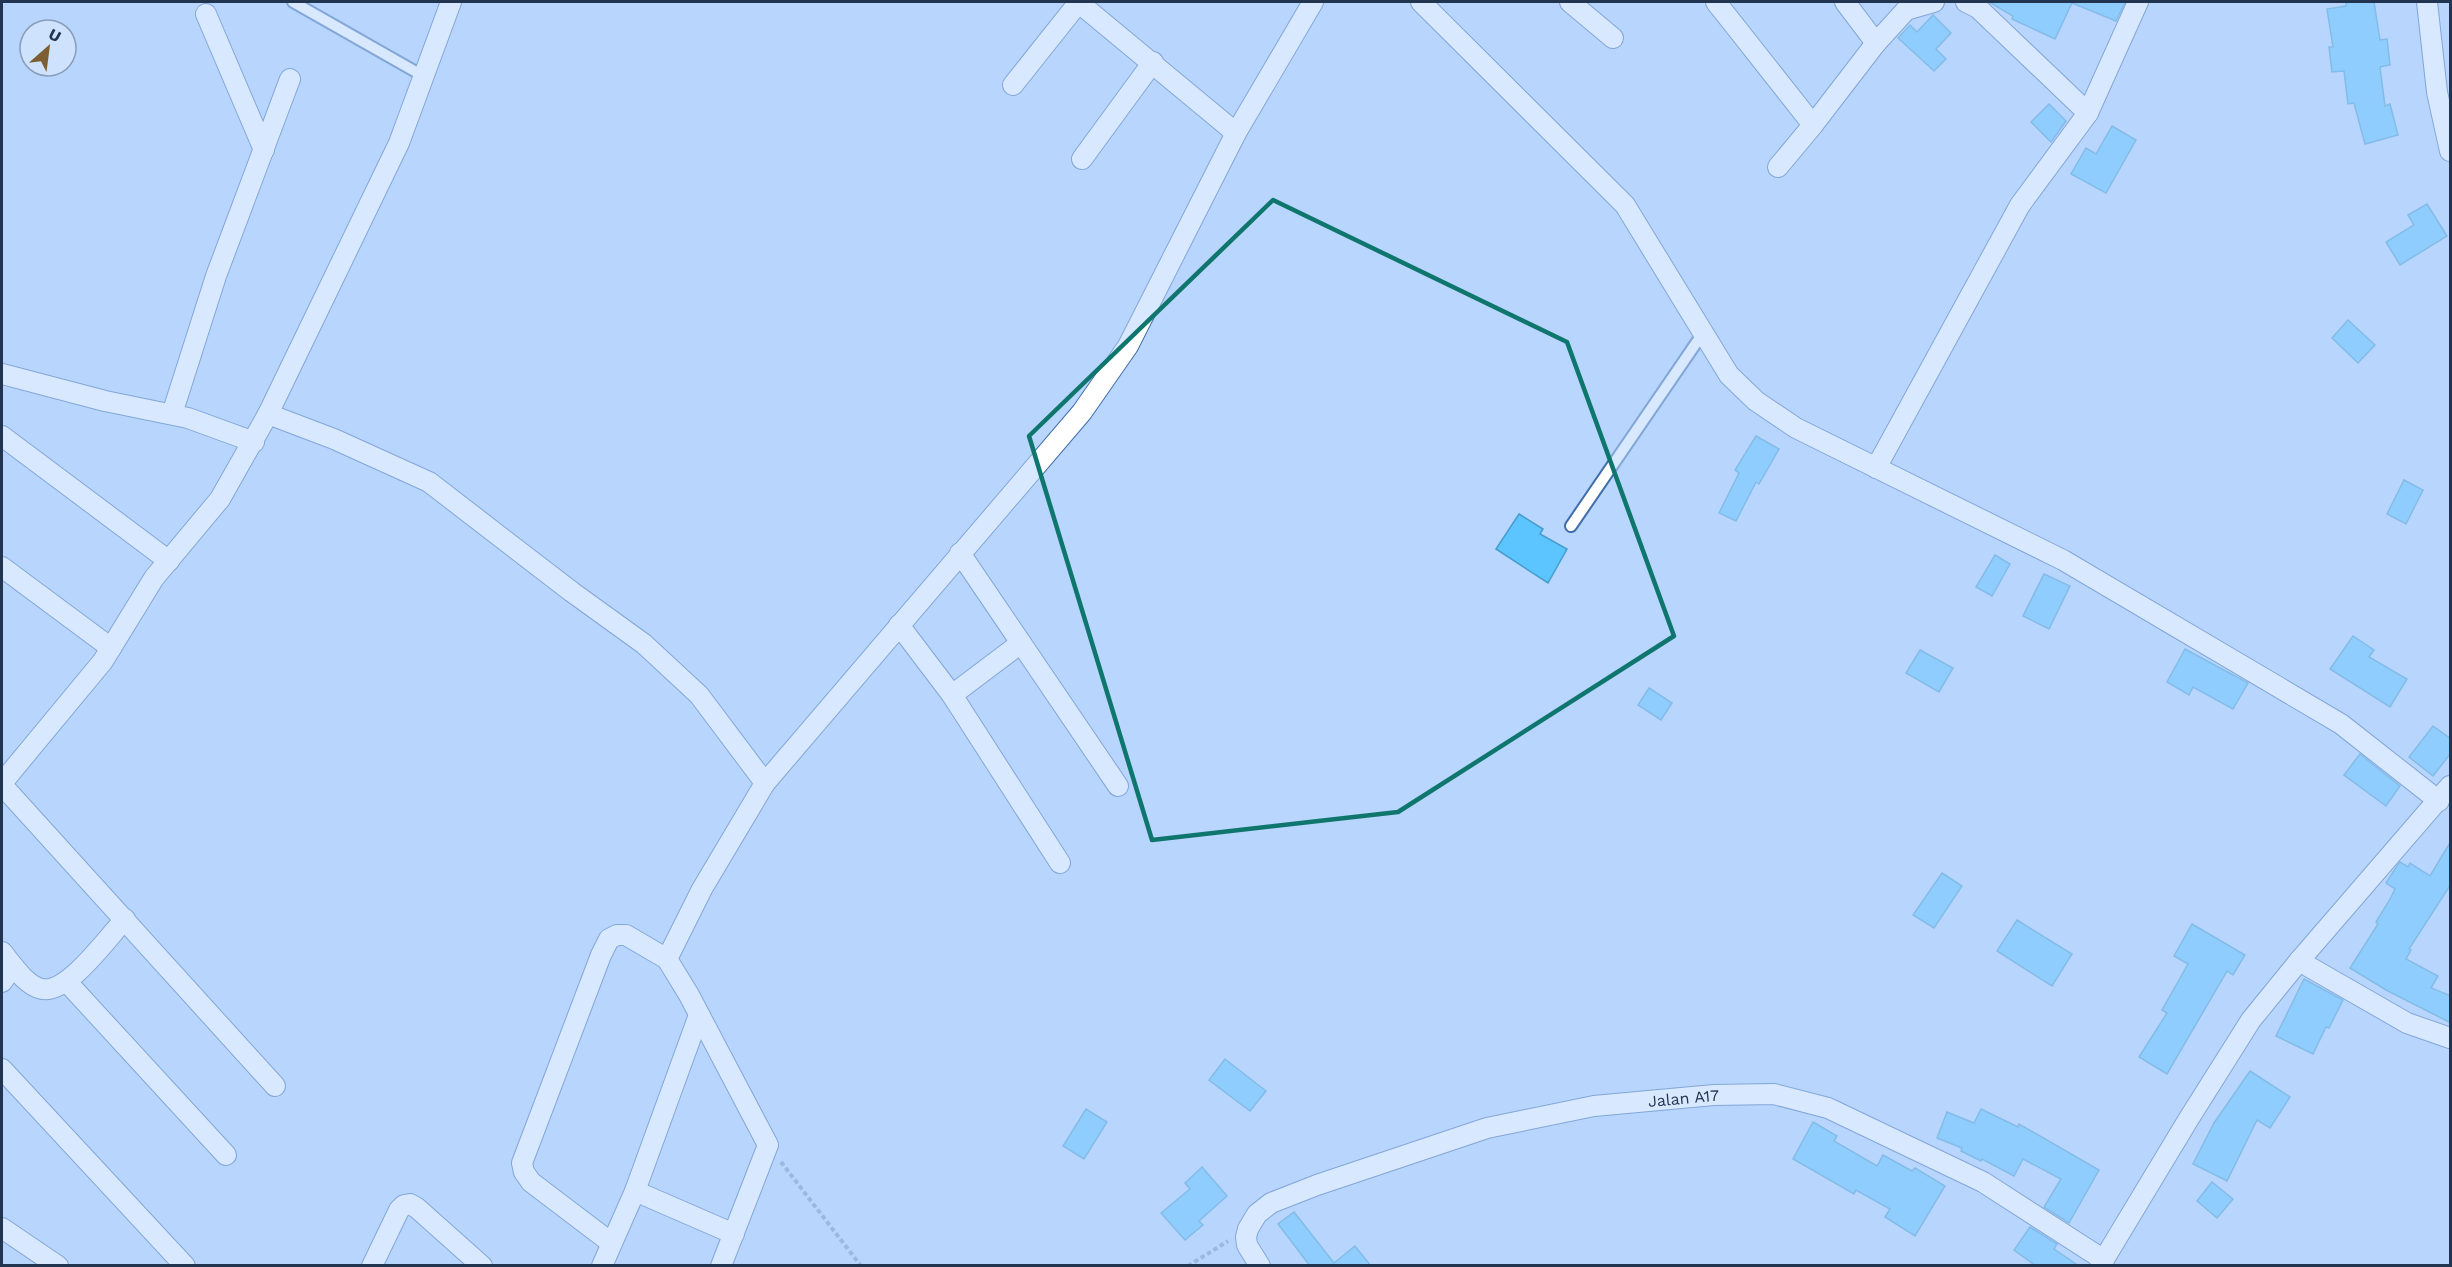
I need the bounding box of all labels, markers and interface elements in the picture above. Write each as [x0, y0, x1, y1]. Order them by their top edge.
north arrow [18, 18, 78, 78]
text: U [45, 24, 64, 46]
street label: Jalan A17 [1647, 1086, 1719, 1111]

